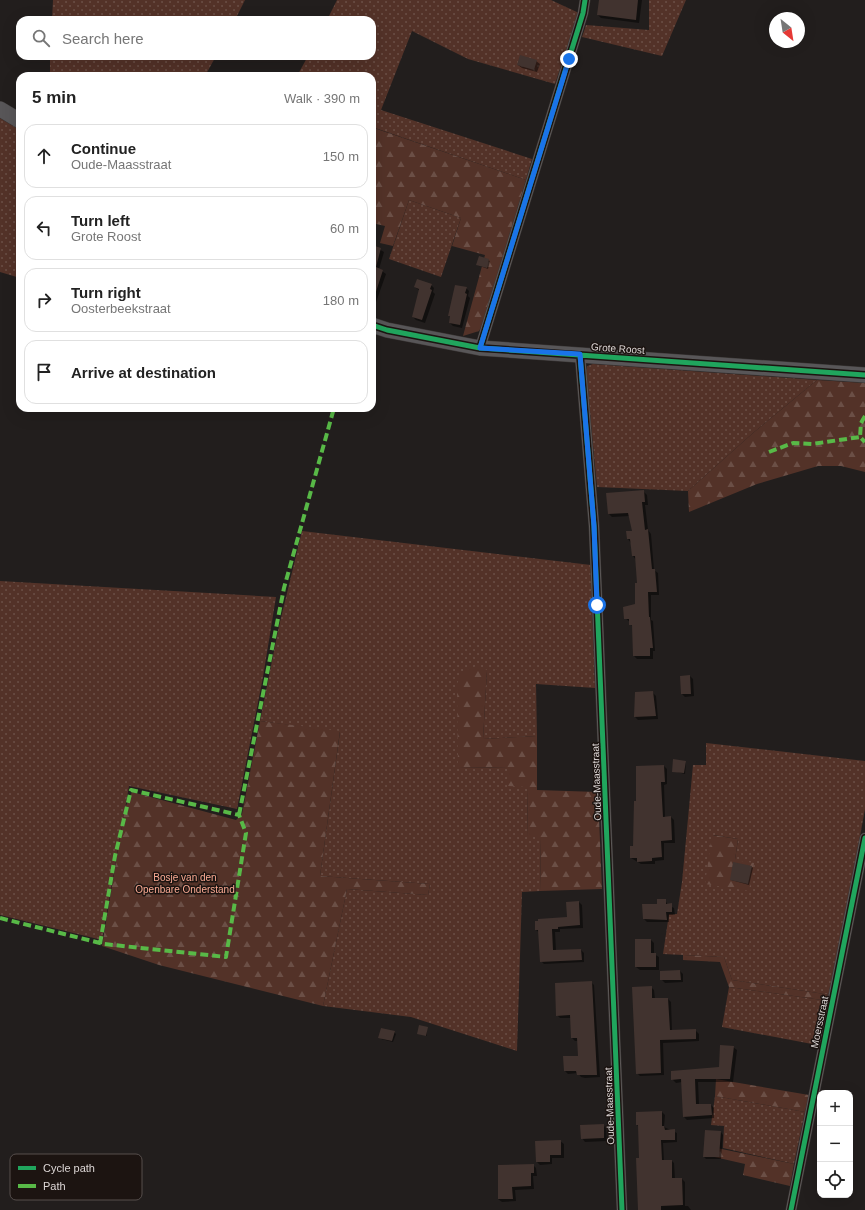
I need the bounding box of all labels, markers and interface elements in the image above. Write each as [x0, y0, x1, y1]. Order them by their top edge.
north arrow [769, 12, 805, 48]
search box [16, 16, 376, 60]
icon: search [30, 27, 52, 49]
text: Search here [62, 30, 144, 47]
route end [560, 50, 578, 68]
text: 5 min [32, 88, 76, 107]
text: Walk · 390 m [284, 91, 360, 106]
text: Continue [71, 140, 136, 157]
icon: ahead [33, 145, 55, 167]
text: 150 m [323, 149, 359, 164]
text: Oude-Maasstraat [71, 157, 171, 172]
text: Turn left [71, 212, 130, 229]
icon: left [33, 217, 55, 239]
text: 60 m [330, 221, 359, 236]
text: Grote Roost [71, 229, 141, 244]
text: Turn right [71, 284, 141, 301]
icon: right [33, 289, 55, 311]
text: 180 m [323, 293, 359, 308]
text: Oosterbeekstraat [71, 301, 171, 316]
street label: Grote Roost [591, 341, 645, 356]
icon: arrive [33, 361, 55, 383]
text: Arrive at destination [71, 364, 216, 381]
route start [588, 596, 606, 614]
street label: Oude-Maasstraat [590, 743, 603, 821]
park label: Bosje van den Openbare Onderstand [135, 872, 235, 895]
street label: Moersstraat [809, 995, 830, 1049]
street label: Oude-Maasstraat [603, 1067, 616, 1145]
map controls [817, 1090, 853, 1198]
button: + [817, 1090, 853, 1126]
button: − [817, 1126, 853, 1162]
legend [10, 1154, 142, 1200]
text: Cycle path [43, 1162, 95, 1174]
button: locate [817, 1162, 853, 1198]
text: Path [43, 1180, 66, 1192]

